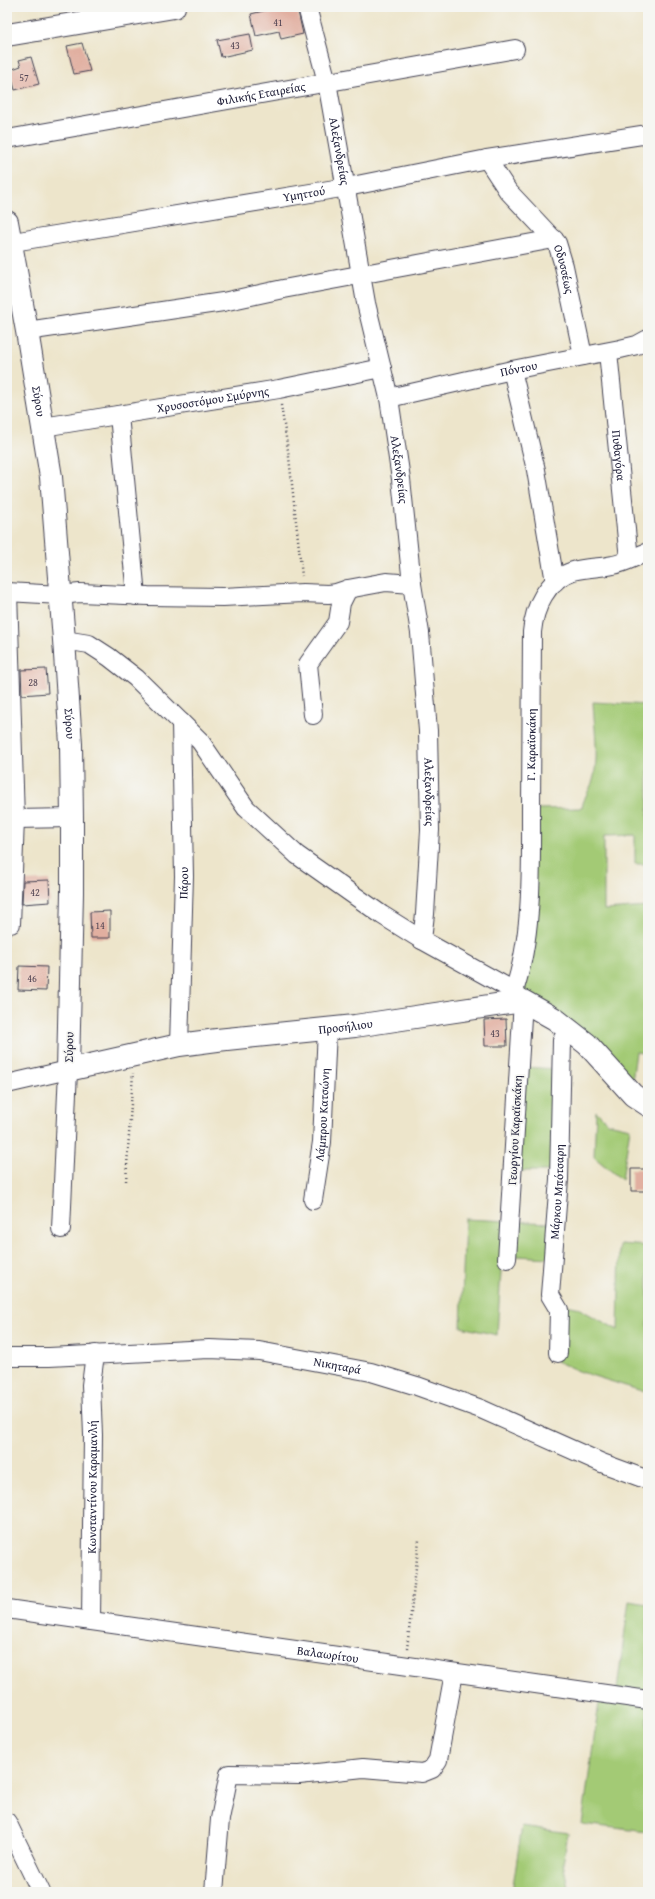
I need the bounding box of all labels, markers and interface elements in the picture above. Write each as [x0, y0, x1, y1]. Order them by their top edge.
house number: 41 [273, 15, 283, 30]
house number: 43 [230, 38, 240, 53]
house number: 57 [19, 70, 29, 85]
street label: Φιλικής Εταιρείας [215, 77, 307, 110]
street label: Αλεξανδρείας [325, 116, 354, 187]
street label: Υμηττού [281, 182, 326, 206]
street label: Οδυσσέως [550, 243, 579, 295]
street label: Πόντου [499, 356, 539, 380]
street label: Χρυσοστόμου Σμύρνης [155, 382, 270, 417]
street label: Σύρου [28, 385, 50, 418]
street label: Πυθαγόρα [608, 429, 630, 482]
street label: Αλεξανδρείας [387, 434, 413, 504]
house number: 28 [28, 675, 38, 690]
street label: Σύρου [61, 708, 80, 739]
street label: Γ. Καραϊσκάκη [522, 708, 540, 781]
street label: Αλεξανδρείας [421, 757, 439, 826]
street label: Πάρου [174, 867, 192, 899]
house number: 42 [30, 885, 40, 900]
house number: 14 [95, 918, 105, 933]
house number: 46 [27, 971, 37, 986]
street label: Προσήλιου [318, 1014, 374, 1038]
house number: 43 [490, 1026, 500, 1041]
street label: Σύρου [60, 1031, 77, 1063]
street label: Λάμπρου Κατσώνη [310, 1068, 333, 1162]
street label: Γεωργίου Καραϊσκάκη [503, 1074, 526, 1186]
street label: Μάρκου Μπότσαρη [545, 1144, 568, 1240]
street label: Νικηταρά [312, 1352, 363, 1378]
street label: Κωνσταντίνου Καραμανλή [83, 1420, 101, 1554]
street label: Βαλαωρίτου [296, 1641, 360, 1667]

